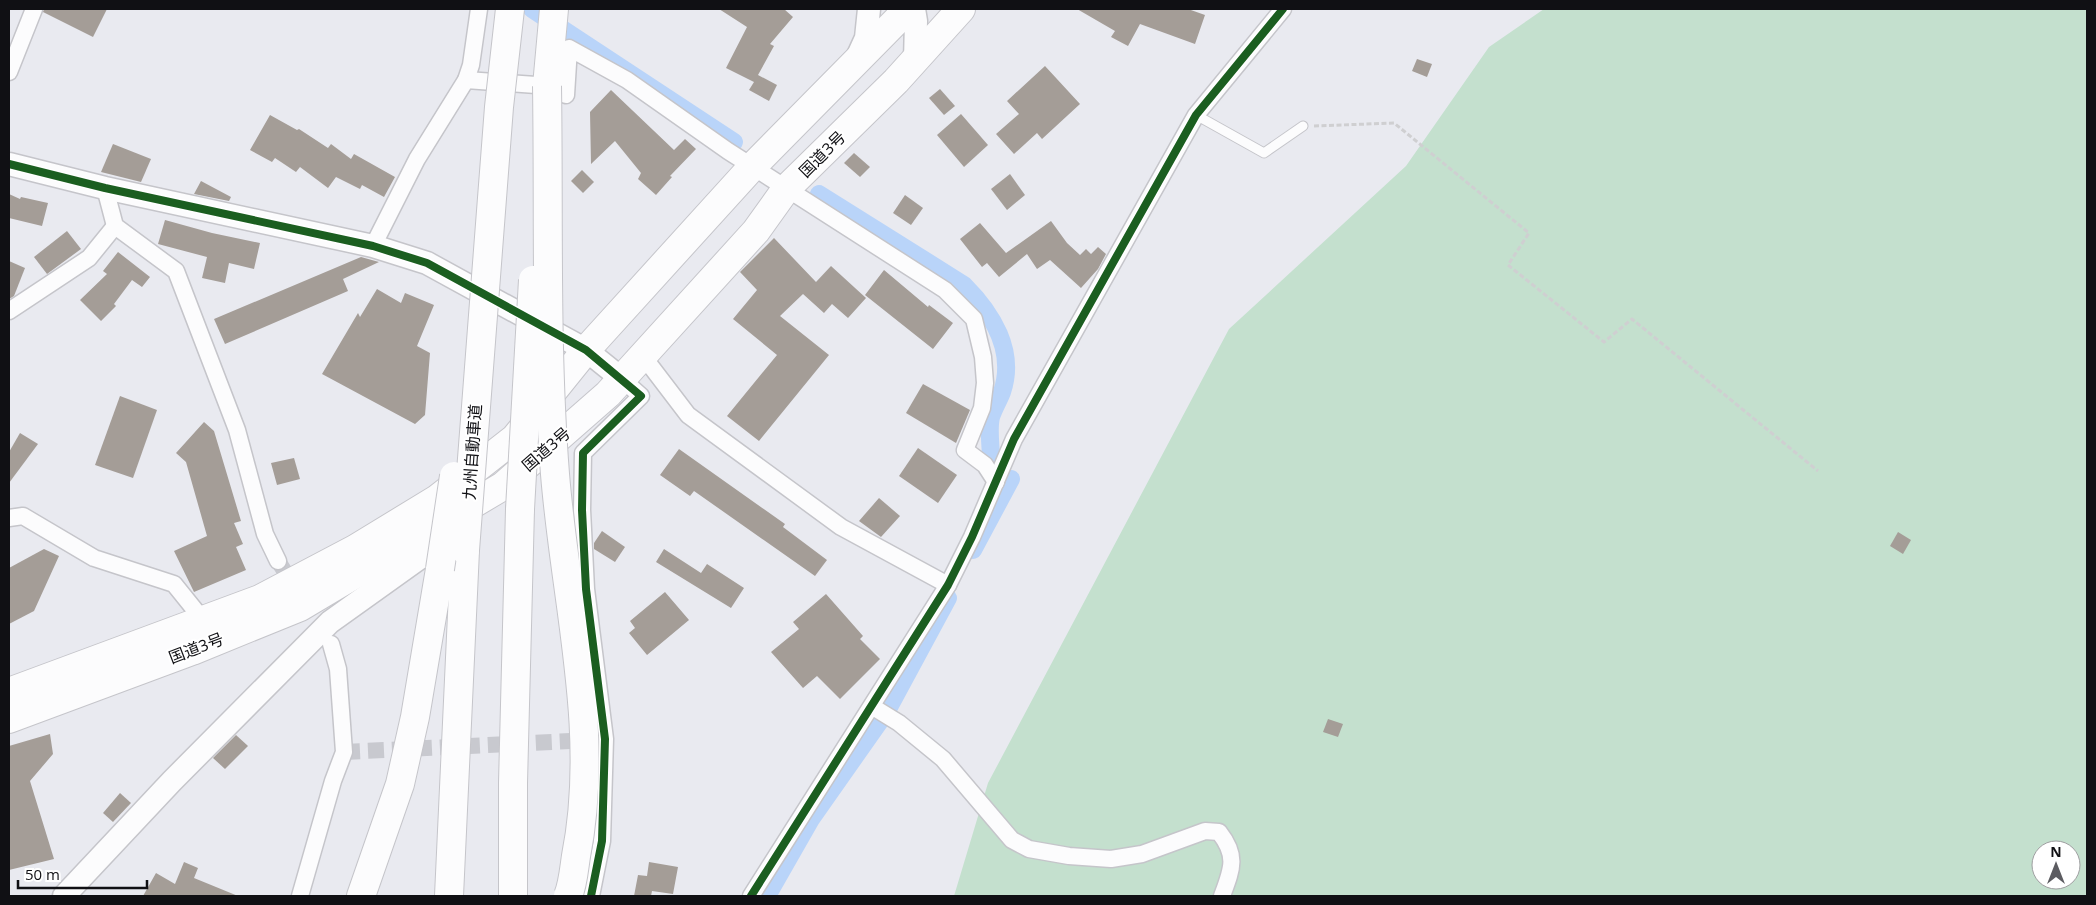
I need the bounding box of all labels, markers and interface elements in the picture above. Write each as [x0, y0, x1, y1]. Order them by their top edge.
street label: 国道3号 [794, 126, 850, 182]
street label: 九州自動車道 [458, 403, 486, 501]
street label: 国道3号 [517, 422, 575, 476]
street label: 国道3号 [165, 627, 227, 669]
north arrow [2031, 840, 2081, 890]
text: N [2050, 842, 2062, 861]
scale bar [18, 858, 146, 890]
text: 50 m [25, 864, 60, 884]

